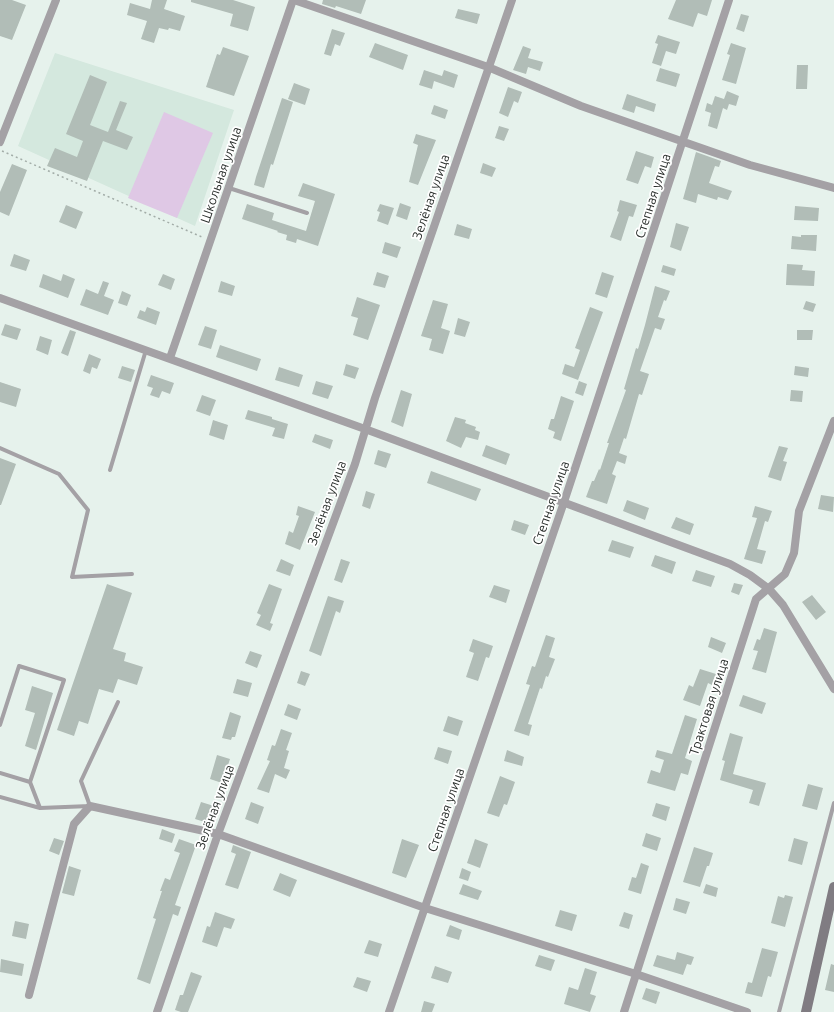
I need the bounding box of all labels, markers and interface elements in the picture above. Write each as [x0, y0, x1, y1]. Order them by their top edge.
street label: Школьная улица [197, 125, 245, 225]
street label: Зелёная улица [409, 152, 453, 242]
street label: Степная улица [632, 152, 674, 240]
street label: Зелёная улица [304, 458, 350, 548]
street label: Степная улица [529, 459, 573, 547]
street label: Трактовая улица [686, 657, 732, 757]
street label: Зелёная улица [192, 762, 238, 852]
street label: Степная улица [424, 766, 468, 854]

